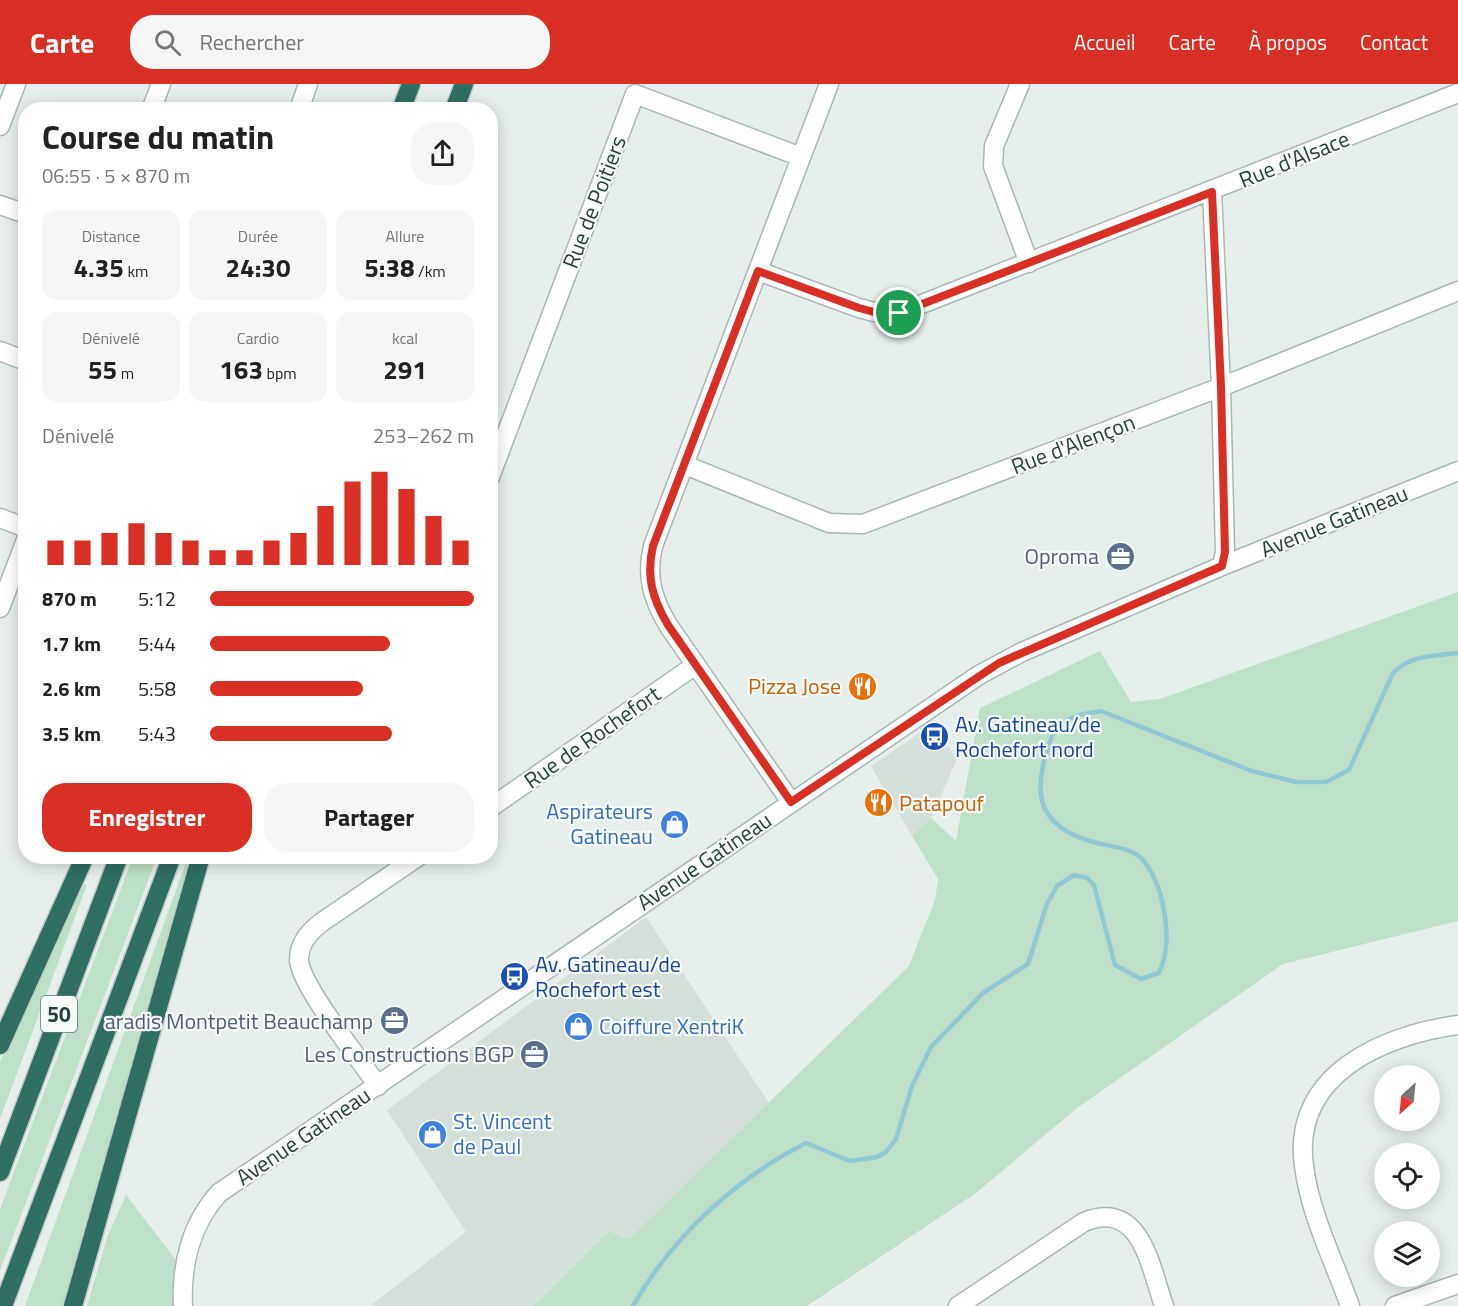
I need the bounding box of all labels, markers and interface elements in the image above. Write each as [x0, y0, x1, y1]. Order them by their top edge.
search box [130, 15, 550, 69]
text: Carte [30, 21, 94, 64]
text: Rechercher [199, 25, 304, 59]
icon: search [151, 26, 184, 59]
text: Accueil [1074, 26, 1136, 58]
text: Carte [1169, 26, 1216, 58]
text: À propos [1249, 26, 1327, 58]
text: Contact [1360, 26, 1428, 58]
text: Course du matin [42, 112, 274, 162]
street label: Rue d'Alsace [1234, 121, 1354, 197]
button: share [411, 122, 474, 185]
street label: Rue de Poitiers [553, 131, 635, 273]
text: 06:55 · 5 × 870 m [42, 160, 190, 191]
text: Distance [82, 224, 140, 248]
text: Durée [238, 224, 278, 248]
text: Allure [386, 224, 424, 248]
text: 4.35 [74, 248, 124, 287]
text: 24:30 [226, 248, 290, 287]
text: 5:38 [364, 248, 415, 287]
text: km [124, 259, 148, 283]
text: /km [415, 259, 446, 283]
pin [873, 287, 924, 338]
icon: arrive [882, 296, 915, 329]
text: Dénivelé [82, 326, 140, 350]
text: Cardio [237, 326, 279, 350]
text: kcal [392, 326, 418, 350]
text: 55 [88, 350, 117, 389]
text: 163 [219, 350, 263, 389]
text: 291 [383, 350, 427, 389]
text: m [117, 361, 134, 385]
text: bpm [263, 361, 297, 385]
street label: Rue d'Alençon [1006, 405, 1140, 483]
text: Dénivelé [42, 420, 114, 451]
text: 253–262 m [373, 420, 474, 451]
street label: Avenue Gatineau [1255, 476, 1413, 566]
place label: Oproma [1024, 539, 1099, 573]
office icon: Oproma [1104, 540, 1136, 572]
text: 870 m [42, 583, 97, 614]
text: 5:12 [138, 583, 176, 614]
text: 1.7 km [42, 628, 101, 659]
text: 5:44 [138, 628, 176, 659]
place label: Pizza Jose [748, 669, 841, 703]
restaurant icon: Pizza Jose [846, 670, 878, 702]
text: 2.6 km [42, 673, 101, 704]
text: 5:58 [138, 673, 176, 704]
street label: Rue de Rochefort [517, 677, 668, 797]
place label: Av. Gatineau/de Rochefort nord [955, 707, 1101, 766]
text: 3.5 km [42, 718, 101, 749]
text: 5:43 [138, 718, 176, 749]
bus stop icon: Av. Gatineau/de Rochefort nord [918, 721, 950, 753]
button: Enregistrer [42, 783, 252, 852]
button: Partager [264, 783, 474, 852]
place label: Patapouf [899, 786, 985, 820]
restaurant icon: Patapouf [862, 787, 894, 819]
place label: Aspirateurs Gatineau [546, 794, 653, 853]
street label: Avenue Gatineau [630, 803, 778, 919]
shop icon: Aspirateurs Gatineau [658, 808, 690, 840]
place label: Av. Gatineau/de Rochefort est [535, 947, 681, 1006]
bus stop icon: Av. Gatineau/de Rochefort est [498, 961, 530, 993]
road number: 50 [41, 996, 77, 1032]
place label: aradis Montpetit Beauchamp [105, 1004, 373, 1038]
office icon: aradis Montpetit Beauchamp [378, 1005, 410, 1037]
place label: Coiffure XentriK [599, 1009, 745, 1043]
shop icon: Coiffure XentriK [562, 1010, 594, 1042]
place label: Les Constructions BGP [304, 1037, 514, 1071]
office icon: Les Constructions BGP [519, 1038, 551, 1070]
north arrow [1374, 1065, 1440, 1131]
map controls [1374, 1065, 1440, 1287]
street label: Avenue Gatineau [229, 1078, 377, 1194]
place label: St. Vincent de Paul [453, 1104, 552, 1163]
shop icon: St. Vincent de Paul [416, 1118, 448, 1150]
button: locate [1374, 1143, 1440, 1209]
button: layers [1374, 1221, 1440, 1287]

